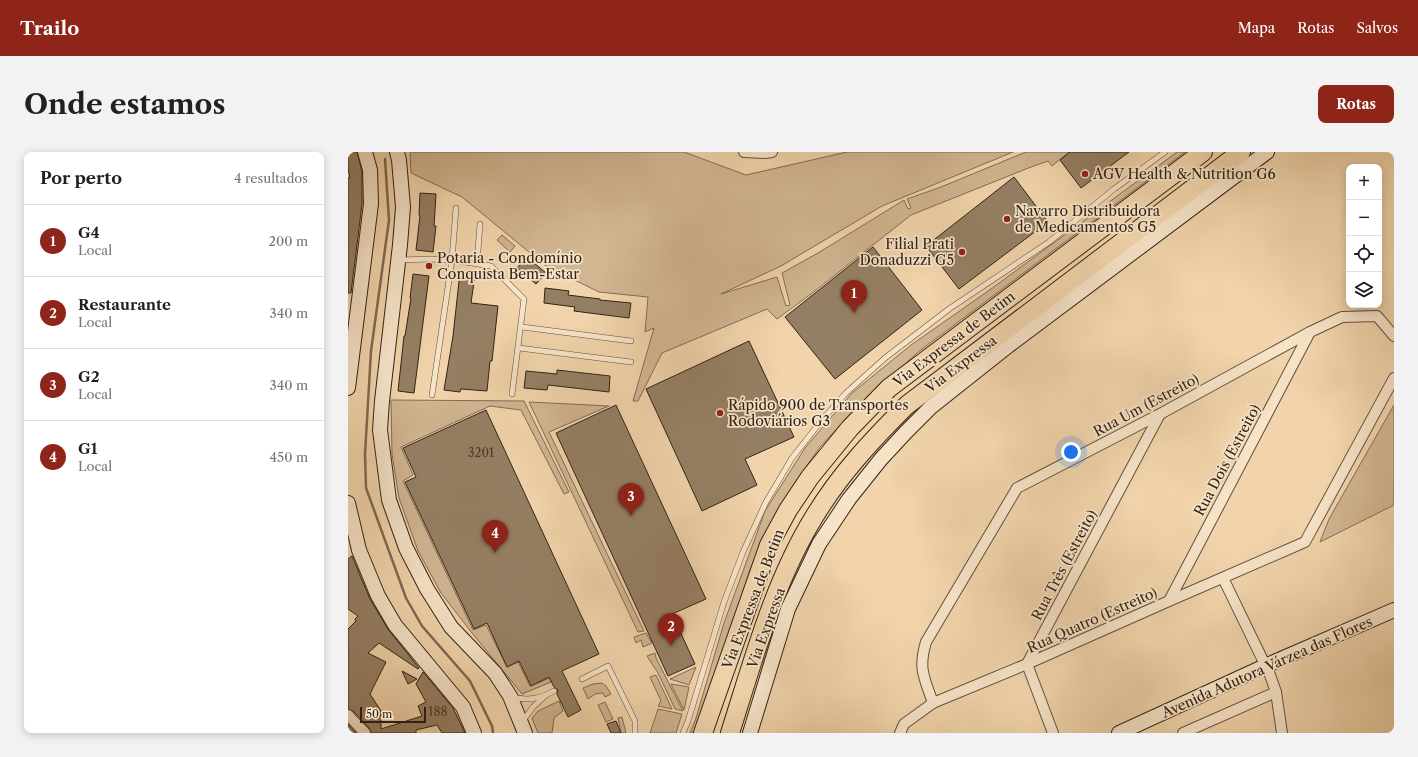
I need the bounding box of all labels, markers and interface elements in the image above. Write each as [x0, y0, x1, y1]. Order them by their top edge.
text: Trailo [20, 17, 79, 40]
text: Mapa [1238, 19, 1275, 37]
text: Rotas [1297, 19, 1334, 37]
text: Salvos [1356, 19, 1398, 37]
button: Rotas [1318, 85, 1394, 123]
text: Onde estamos [24, 87, 225, 121]
map controls [1346, 164, 1382, 308]
button: + [1346, 164, 1382, 200]
place label: AGV Health & Nutrition G6 [1092, 165, 1276, 183]
text: Por perto [40, 168, 122, 188]
marker: AGV Health & Nutrition G6 [1080, 169, 1090, 179]
text: 4 resultados [234, 170, 308, 186]
button: − [1346, 200, 1382, 236]
place label: Navarro Distribuidora de Medicamentos G5 [1015, 202, 1161, 236]
marker: Navarro Distribuidora de Medicamentos G5 [1002, 214, 1012, 224]
text: G4 [78, 223, 100, 242]
text: 1 [50, 233, 56, 249]
text: 200 m [268, 233, 308, 249]
place label: Filial Prati Donaduzzi G5 [859, 235, 954, 269]
button: locate [1346, 236, 1382, 272]
text: Local [78, 242, 112, 258]
marker: Filial Prati Donaduzzi G5 [957, 247, 967, 257]
place label: Potaria - Condomínio Conquista Bem-Estar [437, 249, 582, 283]
marker: Potaria - Condomínio Conquista Bem-Estar [424, 261, 434, 271]
button: layers [1346, 272, 1382, 308]
pin: 1 [841, 280, 867, 313]
street label: Via Expressa de Betim [890, 288, 1018, 390]
text: Restaurante [78, 295, 171, 314]
text: 2 [49, 305, 57, 321]
text: 340 m [270, 305, 308, 321]
text: Local [78, 314, 112, 330]
street label: Via Expressa [922, 332, 1000, 396]
text: G2 [78, 367, 100, 386]
street label: Rua Um (Estreito) [1090, 370, 1202, 440]
text: 3 [49, 377, 57, 393]
text: 340 m [270, 377, 308, 393]
text: Local [78, 386, 112, 402]
place label: Rápido 900 de Transportes Rodoviários G3 [728, 396, 908, 430]
street label: Rua Dois (Estreito) [1190, 401, 1264, 519]
marker: Rápido 900 de Transportes Rodoviários G3 [715, 408, 725, 418]
text: G1 [78, 439, 97, 458]
your location [1061, 442, 1081, 462]
house number: 3201 [468, 445, 494, 460]
text: 4 [49, 449, 57, 465]
text: 450 m [270, 449, 308, 465]
text: Local [78, 458, 112, 474]
pin: 3 [618, 483, 644, 516]
street label: Rua Três (Estreito) [1027, 507, 1101, 623]
pin: 4 [482, 520, 508, 553]
street label: Via Expressa de Betim [719, 527, 787, 671]
street label: Rua Quatro (Estreito) [1024, 583, 1160, 657]
street label: Via Expressa [744, 585, 788, 671]
street label: Avenida Adutora Várzea das Flores [1158, 612, 1375, 722]
pin: 2 [658, 613, 684, 646]
house number: 188 [428, 704, 448, 719]
scale bar [360, 705, 426, 724]
text: 50 m [366, 707, 392, 721]

